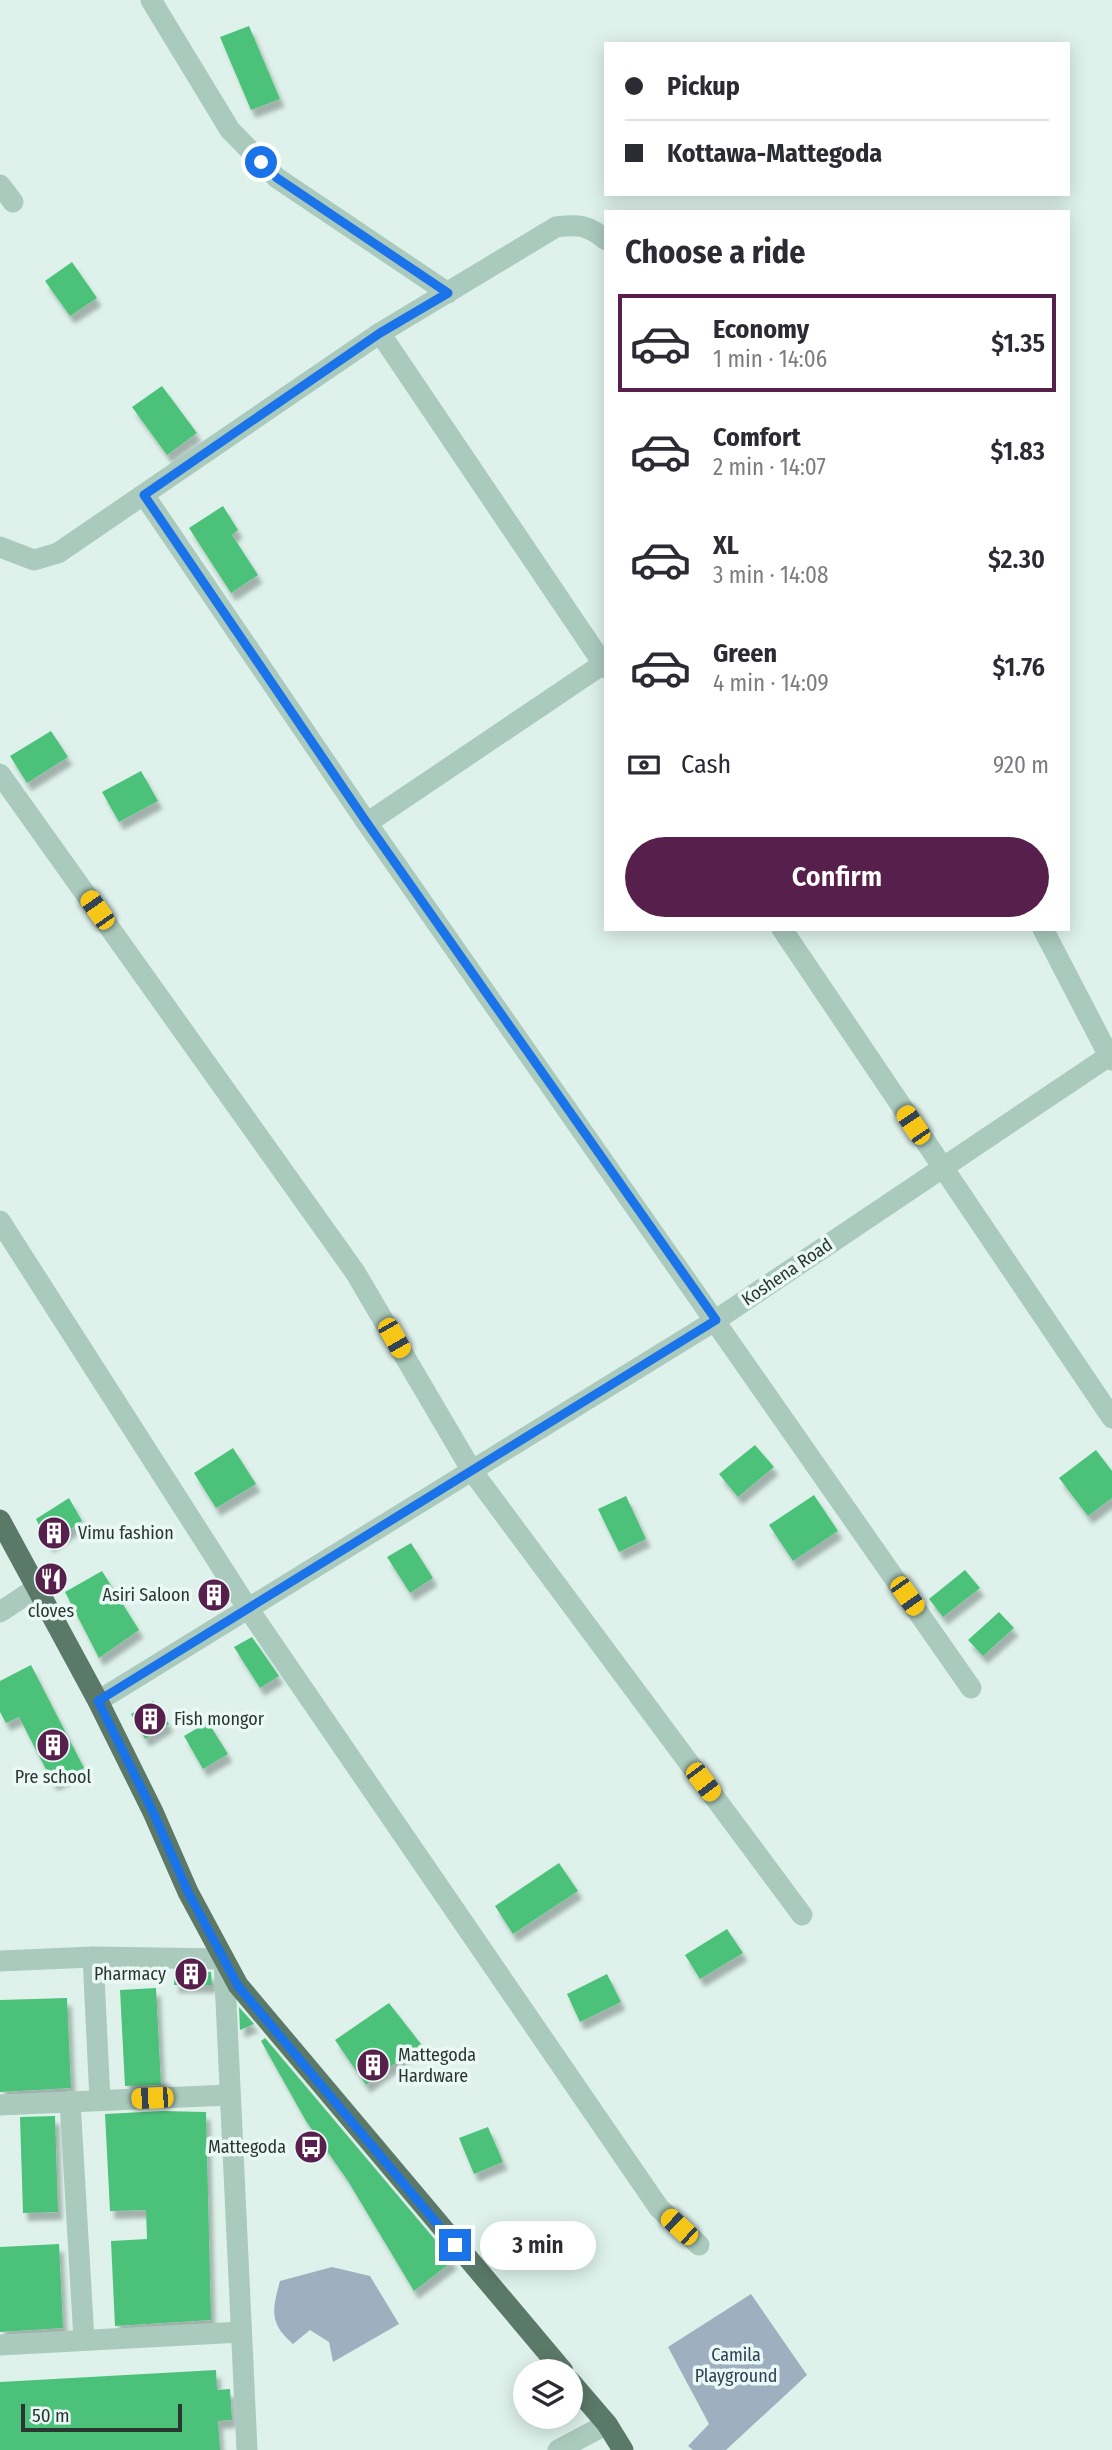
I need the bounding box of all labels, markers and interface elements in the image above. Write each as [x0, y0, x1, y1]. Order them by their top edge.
text: Pickup [667, 71, 740, 102]
text: Kottawa-Mattegoda [667, 138, 882, 169]
route start [245, 146, 277, 178]
text: Choose a ride [625, 233, 806, 271]
icon: car [629, 312, 692, 375]
text: Economy [713, 314, 809, 345]
text: $1.35 [991, 328, 1045, 359]
text: 1 min · 14:06 [713, 345, 827, 373]
icon: car [629, 420, 692, 483]
text: Comfort [713, 422, 801, 453]
text: $1.83 [991, 436, 1045, 467]
text: 2 min · 14:07 [713, 453, 826, 481]
icon: car [629, 528, 692, 591]
text: XL [713, 530, 739, 561]
text: $2.30 [988, 544, 1045, 575]
text: 3 min · 14:08 [713, 561, 829, 589]
icon: car [629, 636, 692, 699]
text: Green [713, 638, 777, 669]
text: $1.76 [992, 652, 1045, 683]
text: 4 min · 14:09 [713, 669, 829, 697]
icon: cash [625, 746, 663, 784]
text: Cash [681, 749, 731, 780]
text: 920 m [993, 751, 1049, 779]
button: Confirm [625, 837, 1049, 917]
car [77, 887, 118, 933]
car [893, 1102, 934, 1148]
street label: Koshena Road [737, 1234, 837, 1310]
car [375, 1315, 414, 1361]
building icon: Vimu fashion [35, 1514, 73, 1552]
place label: Vimu fashion [78, 1522, 174, 1544]
restaurant icon: cloves [32, 1560, 70, 1598]
car [887, 1573, 928, 1619]
building icon: Asiri Saloon [195, 1576, 233, 1614]
place label: Asiri Saloon [103, 1584, 190, 1606]
place label: cloves [28, 1600, 74, 1622]
building icon: Fish mongor [131, 1700, 169, 1738]
place label: Fish mongor [174, 1708, 265, 1730]
building icon: Pre school [34, 1726, 72, 1764]
car [682, 1759, 725, 1805]
place label: Pre school [15, 1766, 91, 1788]
building icon: Pharmacy [172, 1955, 210, 1993]
place label: Pharmacy [94, 1963, 166, 1985]
place label: Mattegoda Hardware [398, 2044, 476, 2087]
building icon: Mattegoda Hardware [354, 2046, 392, 2084]
car [131, 2087, 174, 2109]
bus stop icon: Mattegoda [292, 2128, 330, 2166]
place label: Mattegoda [208, 2136, 286, 2158]
car [657, 2205, 702, 2249]
callout: 3 min [480, 2220, 595, 2270]
route end [439, 2229, 471, 2261]
text: 3 min [512, 2231, 564, 2259]
park label: Camila Playground [695, 2344, 777, 2387]
map controls [513, 2359, 583, 2429]
button: layers [513, 2359, 583, 2429]
scale bar [21, 2401, 182, 2433]
text: 50 m [32, 2404, 70, 2427]

